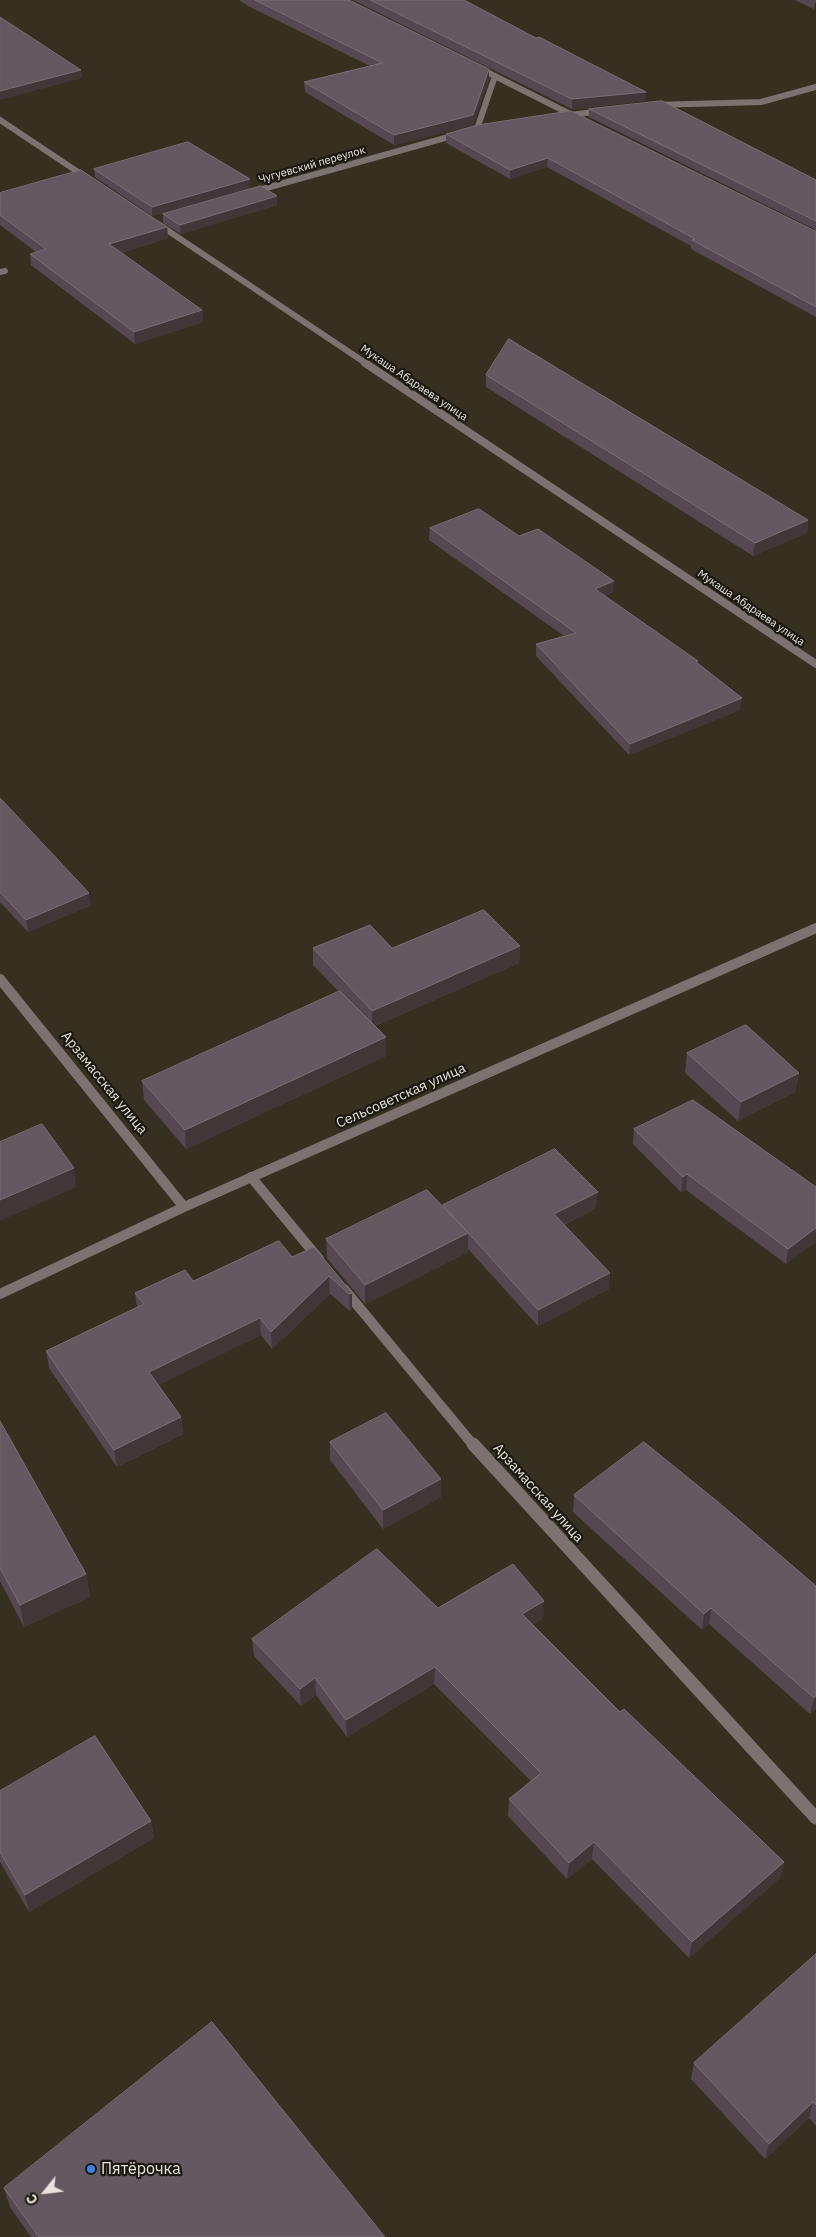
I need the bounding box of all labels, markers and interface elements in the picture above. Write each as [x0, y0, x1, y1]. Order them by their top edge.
street label: Чугуевский переулок [257, 143, 367, 187]
street label: Мукаша Абдраева улица [358, 342, 470, 424]
street label: Мукаша Абдраева улица [695, 567, 807, 649]
street label: Арзамасская улица [57, 1028, 151, 1138]
street label: Сельсоветская улица [334, 1060, 468, 1132]
street label: Арзамасская улица [489, 1440, 587, 1546]
place label: Пятёрочка [101, 2159, 181, 2179]
marker: Пятёрочка [85, 2163, 97, 2175]
north arrow [20, 2167, 70, 2217]
text: С [22, 2191, 42, 2208]

